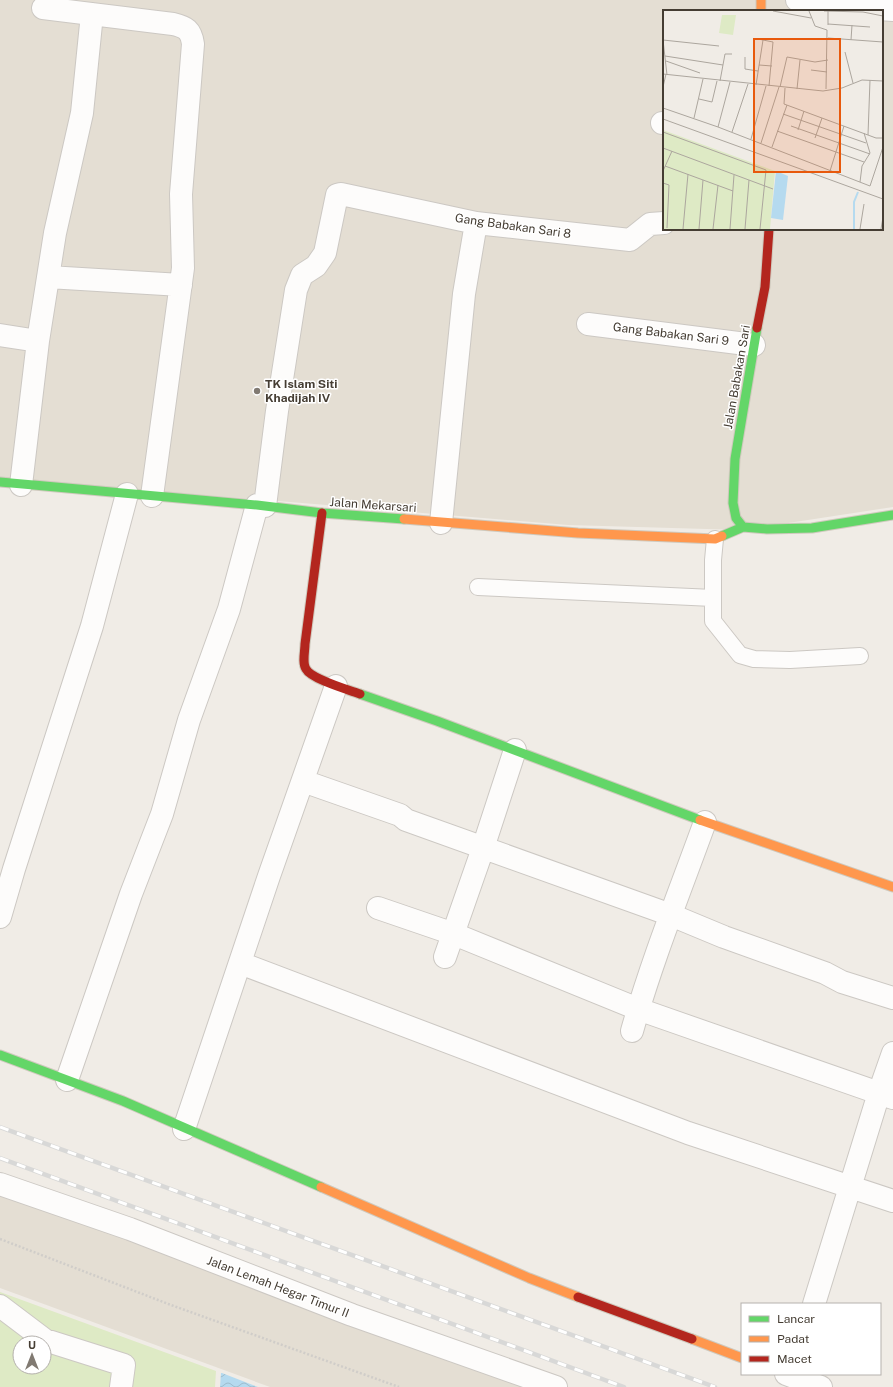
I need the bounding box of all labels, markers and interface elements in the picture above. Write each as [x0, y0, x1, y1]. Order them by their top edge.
inset map [663, 10, 883, 230]
street label: Gang Babakan Sari 8 [454, 211, 572, 241]
street label: Gang Babakan Sari 9 [612, 320, 730, 348]
street label: Jalan Babakan Sari [721, 324, 753, 430]
place label: TK Islam Siti Khadijah IV [265, 377, 338, 405]
marker: TK Islam Siti Khadijah IV [252, 386, 262, 396]
street label: Jalan Mekarsari [329, 495, 417, 515]
street label: Jalan Lemah Hegar Timur II [205, 1253, 351, 1321]
legend [741, 1303, 881, 1375]
text: Lancar [777, 1312, 815, 1326]
text: Padat [777, 1332, 810, 1346]
north arrow [12, 1335, 52, 1375]
text: U [28, 1339, 36, 1351]
text: Macet [777, 1352, 812, 1366]

